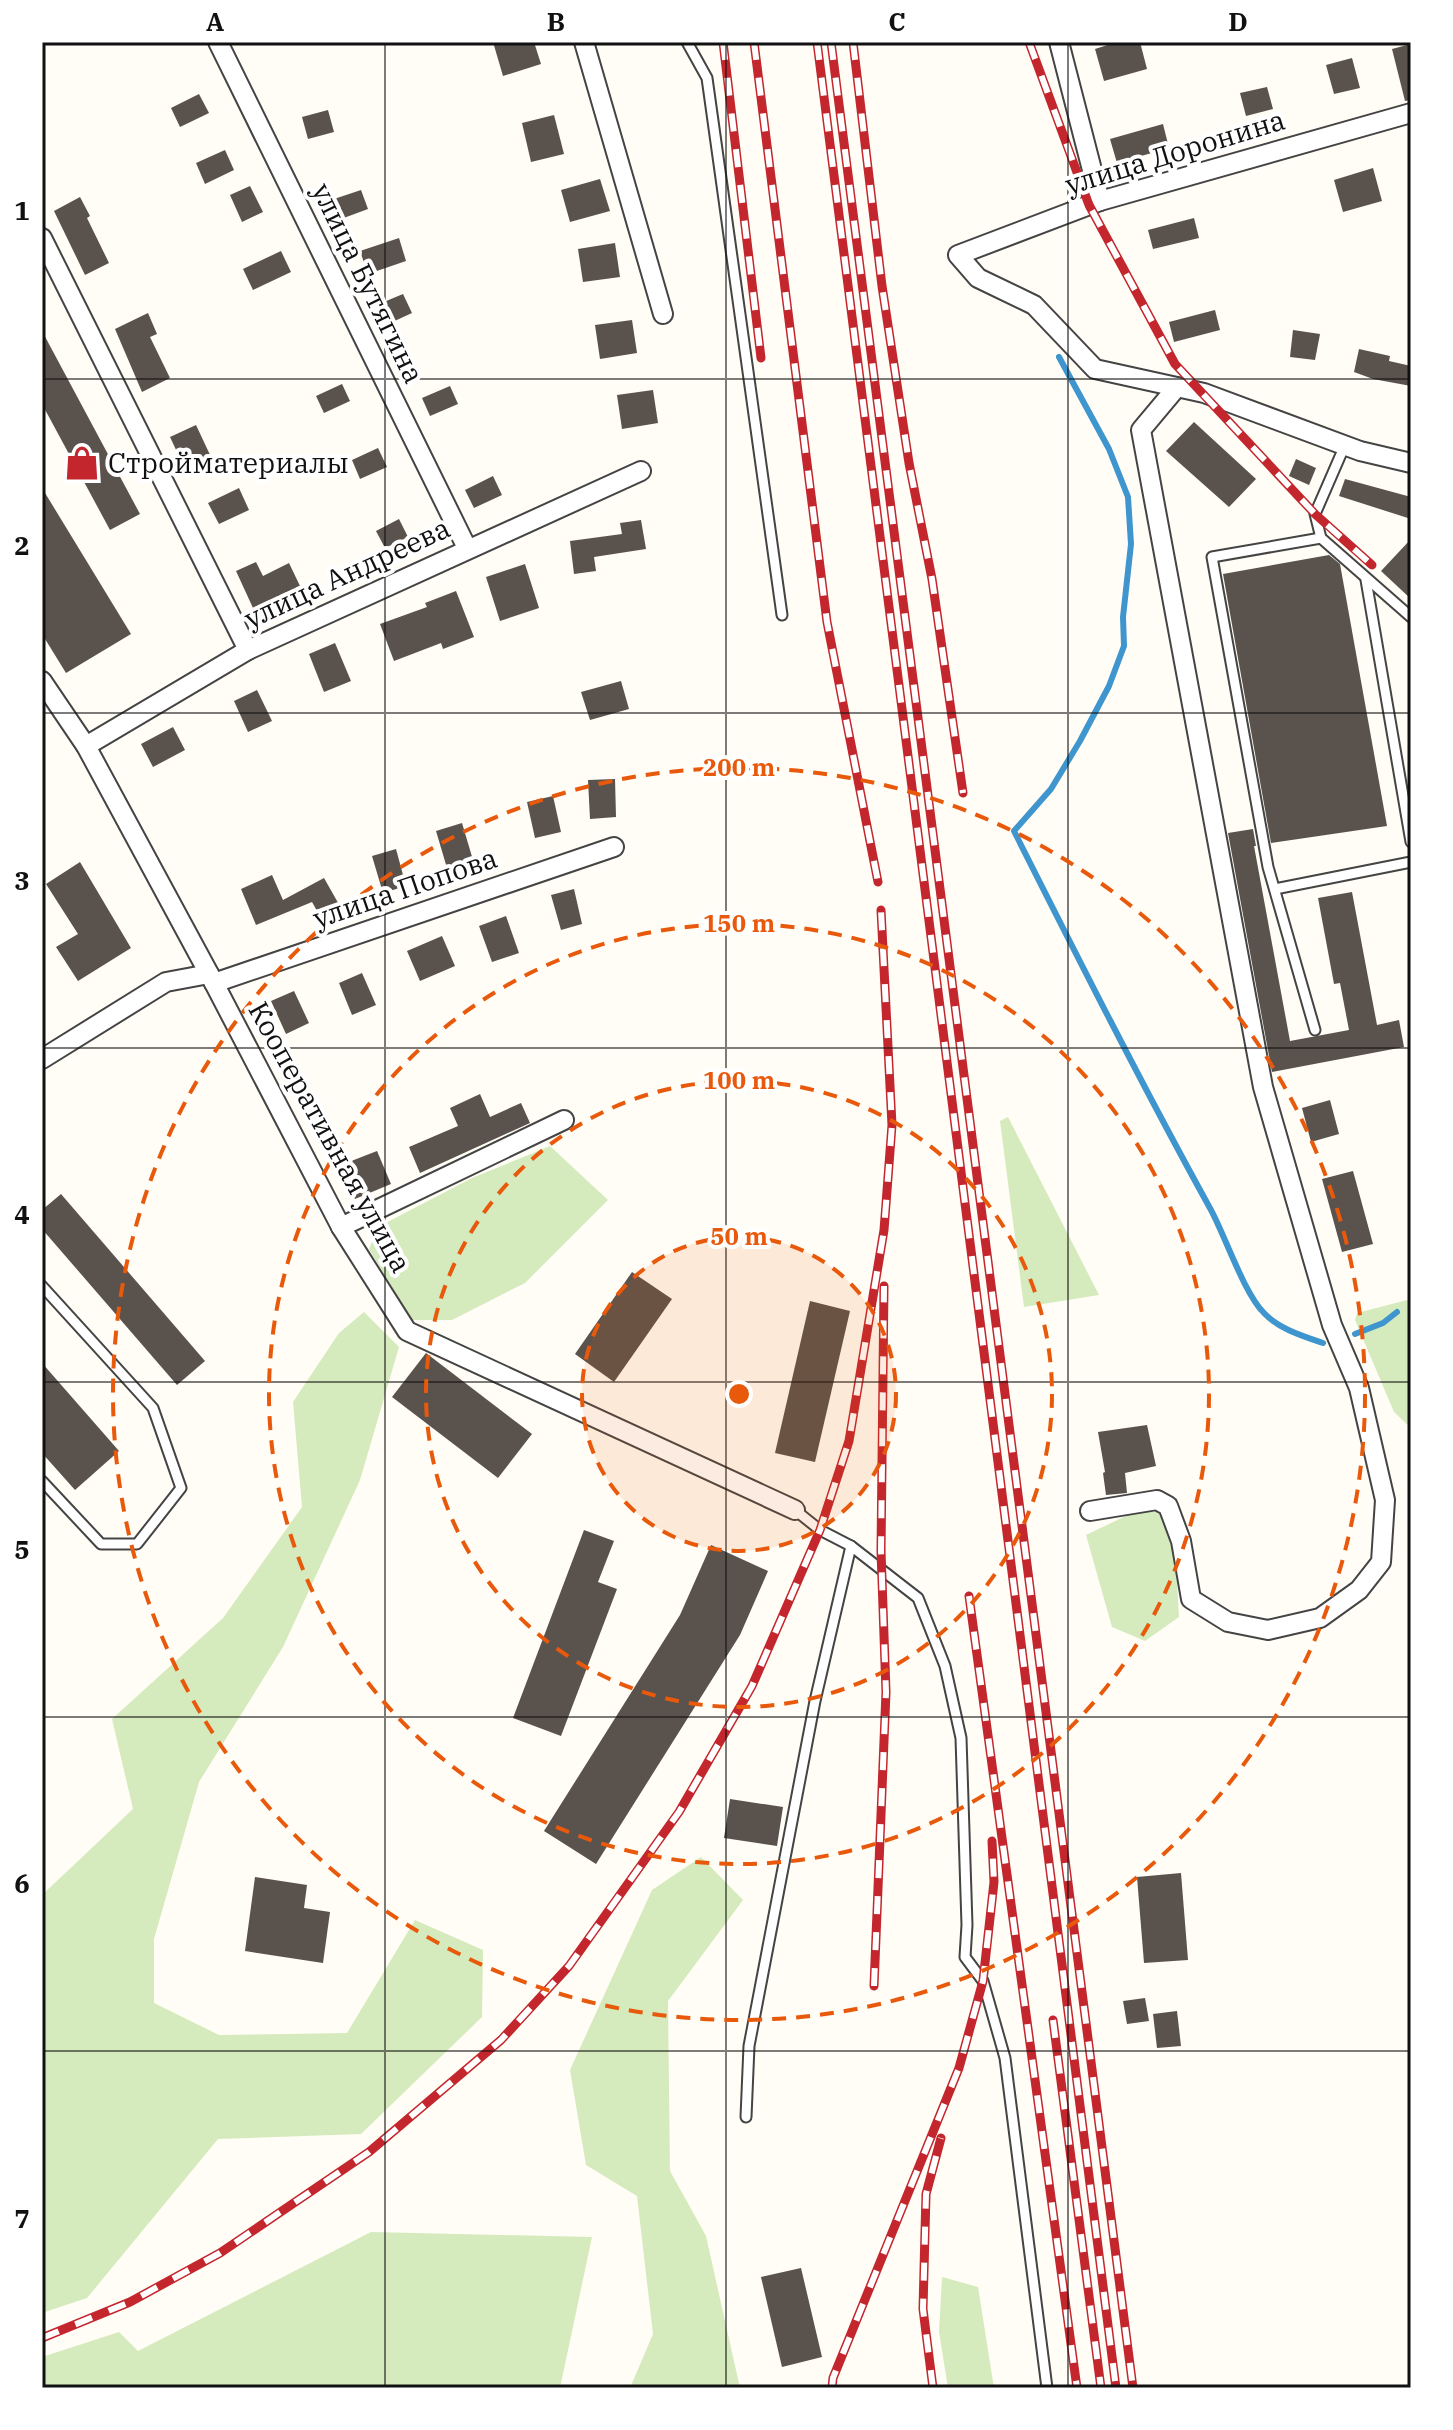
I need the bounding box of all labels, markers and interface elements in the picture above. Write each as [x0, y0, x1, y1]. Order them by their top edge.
text: A [206, 4, 224, 38]
text: B [547, 4, 565, 38]
text: C [888, 4, 906, 38]
text: D [1228, 4, 1248, 38]
street label: улица Доронина [1060, 100, 1289, 203]
street label: улица Бутягина [304, 177, 433, 389]
text: 1 [14, 193, 30, 227]
shop icon: Стройматериалы [63, 444, 101, 482]
place label: Стройматериалы [108, 444, 349, 481]
street label: улица Андреева [238, 509, 456, 636]
text: 2 [14, 528, 30, 562]
text: 200 m [703, 751, 775, 783]
street label: улица Попова [308, 839, 502, 936]
text: 3 [14, 863, 30, 897]
text: 150 m [703, 907, 775, 939]
street label: Кооперативная улица [240, 995, 420, 1279]
text: 100 m [703, 1064, 775, 1096]
text: 4 [14, 1197, 30, 1231]
text: 50 m [710, 1220, 768, 1252]
centre of rings [725, 1380, 753, 1408]
text: 5 [14, 1532, 30, 1566]
text: 6 [14, 1866, 30, 1900]
text: 7 [14, 2201, 30, 2235]

